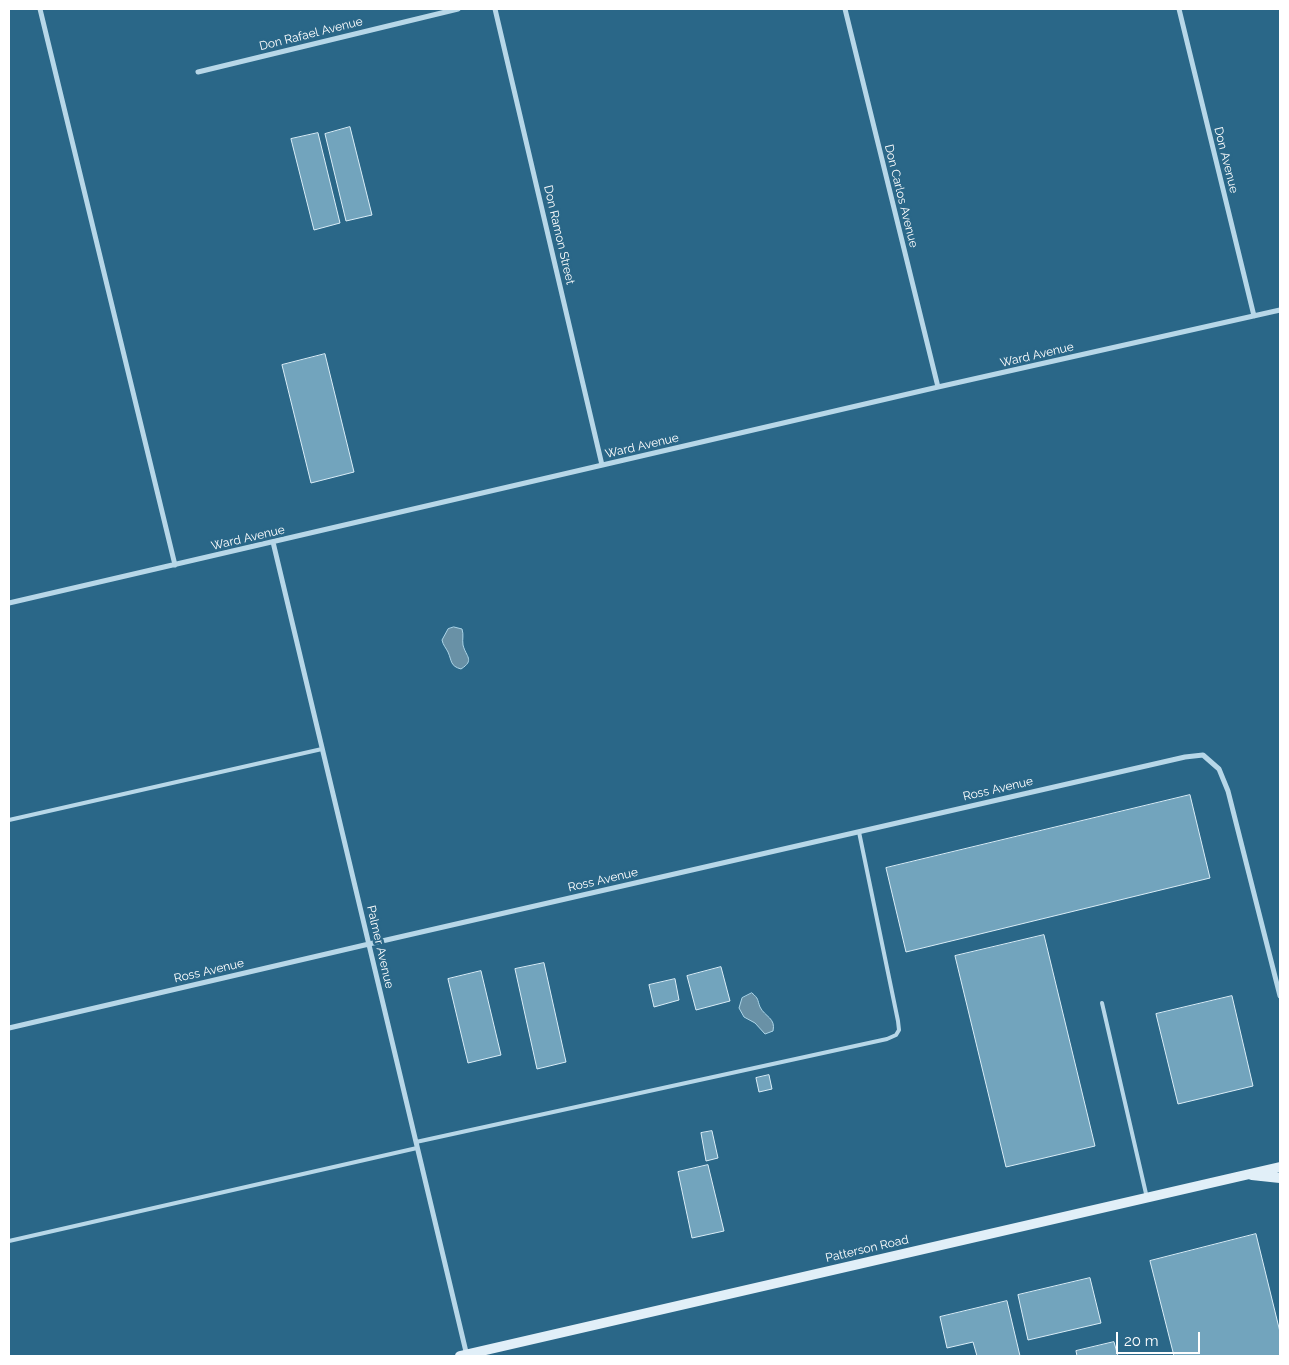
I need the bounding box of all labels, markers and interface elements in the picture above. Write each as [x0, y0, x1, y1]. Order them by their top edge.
street label: Don Rafael Avenue [258, 14, 364, 54]
street label: Don Avenue [1211, 125, 1241, 195]
street label: Don Carlos Avenue [881, 143, 921, 249]
street label: Don Ramon Street [541, 184, 577, 286]
street label: Ward Avenue [999, 340, 1075, 370]
street label: Ward Avenue [604, 431, 680, 461]
street label: Ward Avenue [210, 523, 286, 553]
street label: Ross Avenue [962, 774, 1034, 804]
street label: Ross Avenue [567, 865, 639, 895]
street label: Palmer Avenue [363, 904, 397, 990]
street label: Ross Avenue [173, 956, 245, 986]
street label: Patterson Road [824, 1232, 910, 1266]
scale bar [1119, 1322, 1203, 1354]
text: 20 m [1124, 1332, 1159, 1350]

